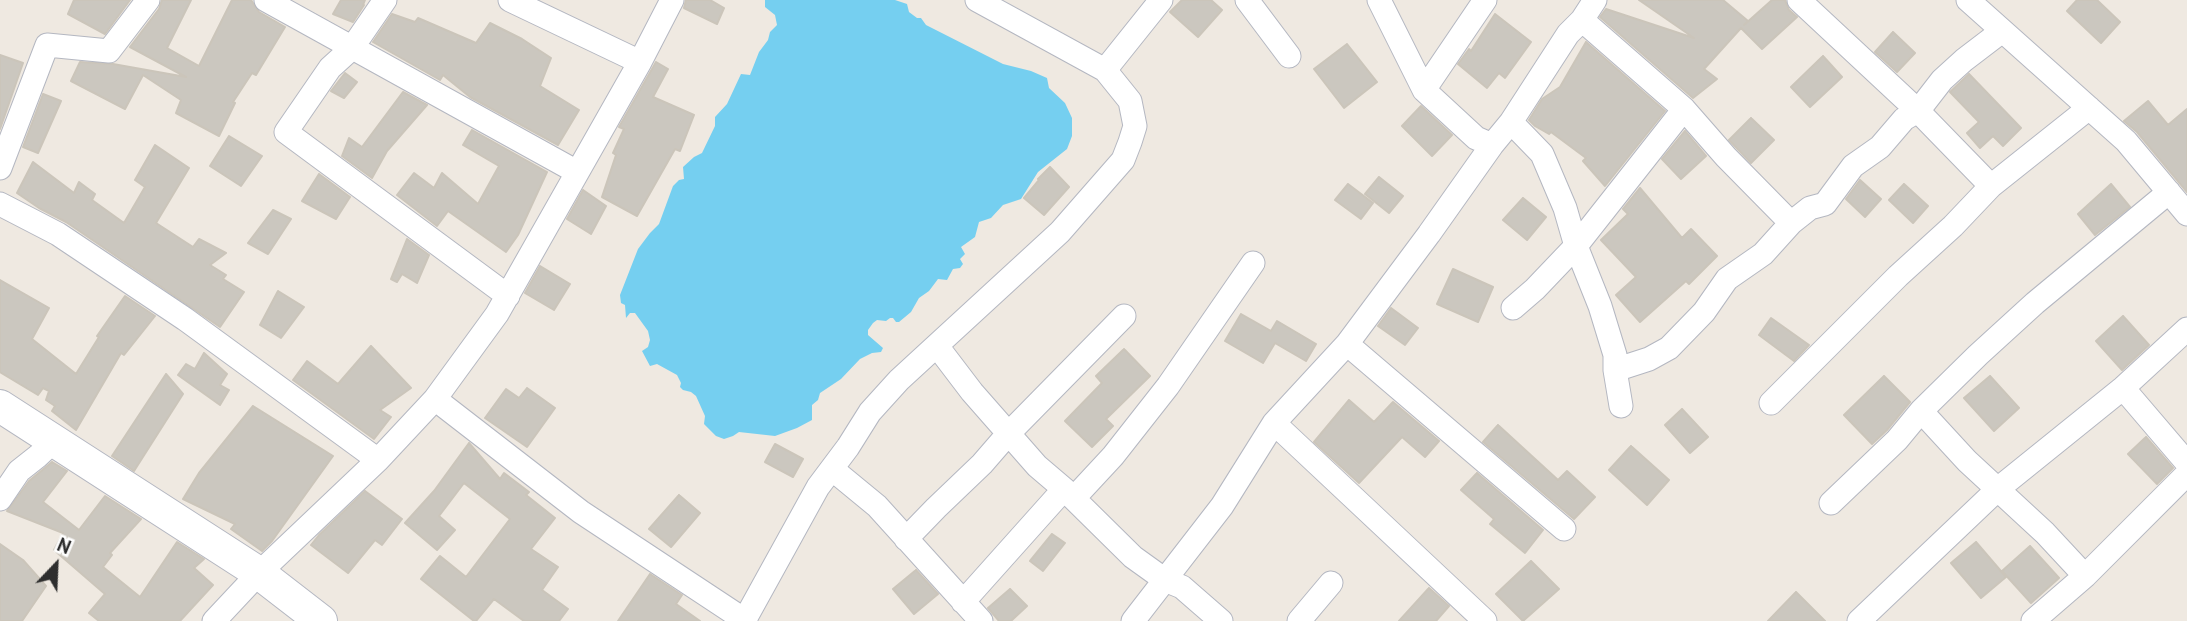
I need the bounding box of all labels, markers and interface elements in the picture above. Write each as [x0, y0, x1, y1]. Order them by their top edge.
north arrow [21, 530, 91, 600]
text: N [54, 532, 75, 559]

